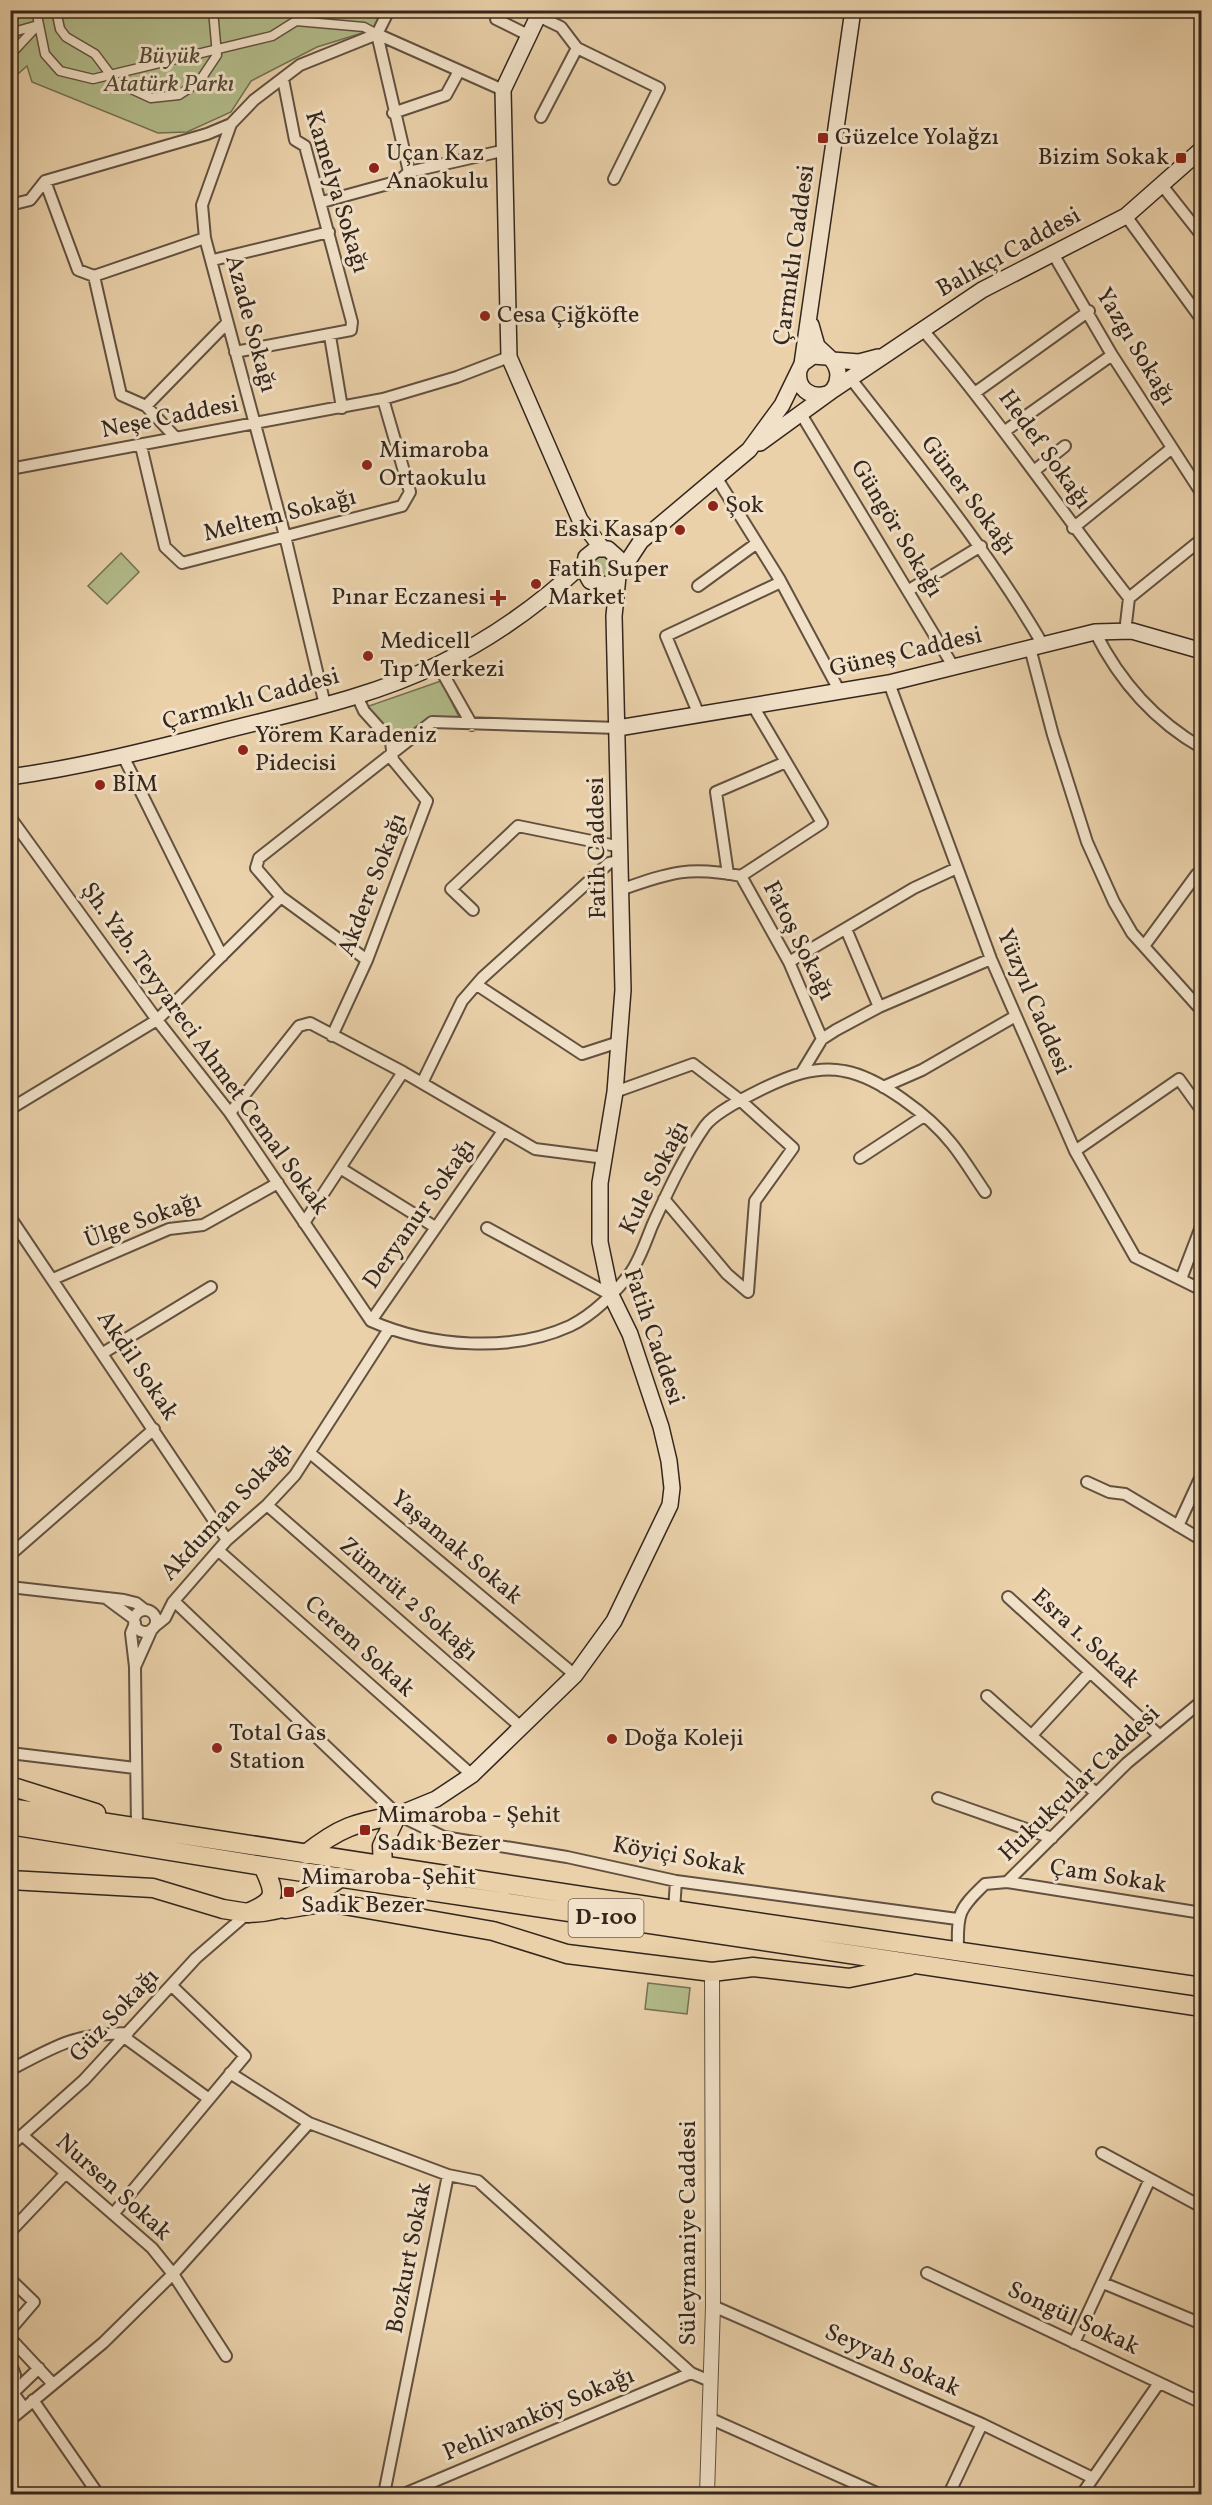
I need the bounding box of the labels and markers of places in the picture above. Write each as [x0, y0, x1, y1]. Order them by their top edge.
place label: Güzelce Yolağzı [835, 121, 999, 155]
marker: Güzelce Yolağzı [816, 131, 830, 145]
place label: Uçan Kaz Anaokulu [386, 137, 489, 199]
place label: Bizim Sokak [1038, 141, 1169, 175]
marker: Bizim Sokak [1174, 151, 1188, 165]
marker: Uçan Kaz Anaokulu [367, 161, 381, 175]
place label: Cesa Çiğköfte [497, 299, 639, 333]
marker: Cesa Çiğköfte [478, 309, 492, 323]
place label: Mimaroba Ortaokulu [379, 434, 489, 496]
marker: Mimaroba Ortaokulu [360, 458, 374, 472]
place label: Şok [725, 489, 764, 523]
marker: Şok [706, 499, 720, 513]
place label: Eski Kasap [554, 513, 668, 547]
marker: Eski Kasap [673, 523, 687, 537]
place label: Fatih Super Market [548, 553, 669, 615]
marker: Fatih Super Market [529, 577, 543, 591]
place label: Pınar Eczanesi [331, 581, 486, 615]
marker: Pınar Eczanesi [491, 591, 505, 605]
place label: Medicell Tıp Merkezi [380, 625, 505, 687]
marker: Medicell Tıp Merkezi [361, 649, 375, 663]
place label: Yörem Karadeniz Pidecisi [255, 719, 437, 781]
marker: Yörem Karadeniz Pidecisi [236, 743, 250, 757]
place label: BİM [112, 768, 158, 802]
marker: BİM [93, 778, 107, 792]
place label: Total Gas Station [229, 1717, 326, 1779]
place label: Doğa Koleji [624, 1722, 744, 1756]
marker: Doğa Koleji [605, 1732, 619, 1746]
marker: Total Gas Station [210, 1741, 224, 1755]
place label: Mimaroba - Şehit Sadık Bezer [377, 1799, 561, 1861]
marker: Mimaroba - Şehit Sadık Bezer [358, 1823, 372, 1837]
place label: Mimaroba-Şehit Sadık Bezer [301, 1861, 476, 1923]
marker: Mimaroba-Şehit Sadık Bezer [282, 1885, 296, 1899]

